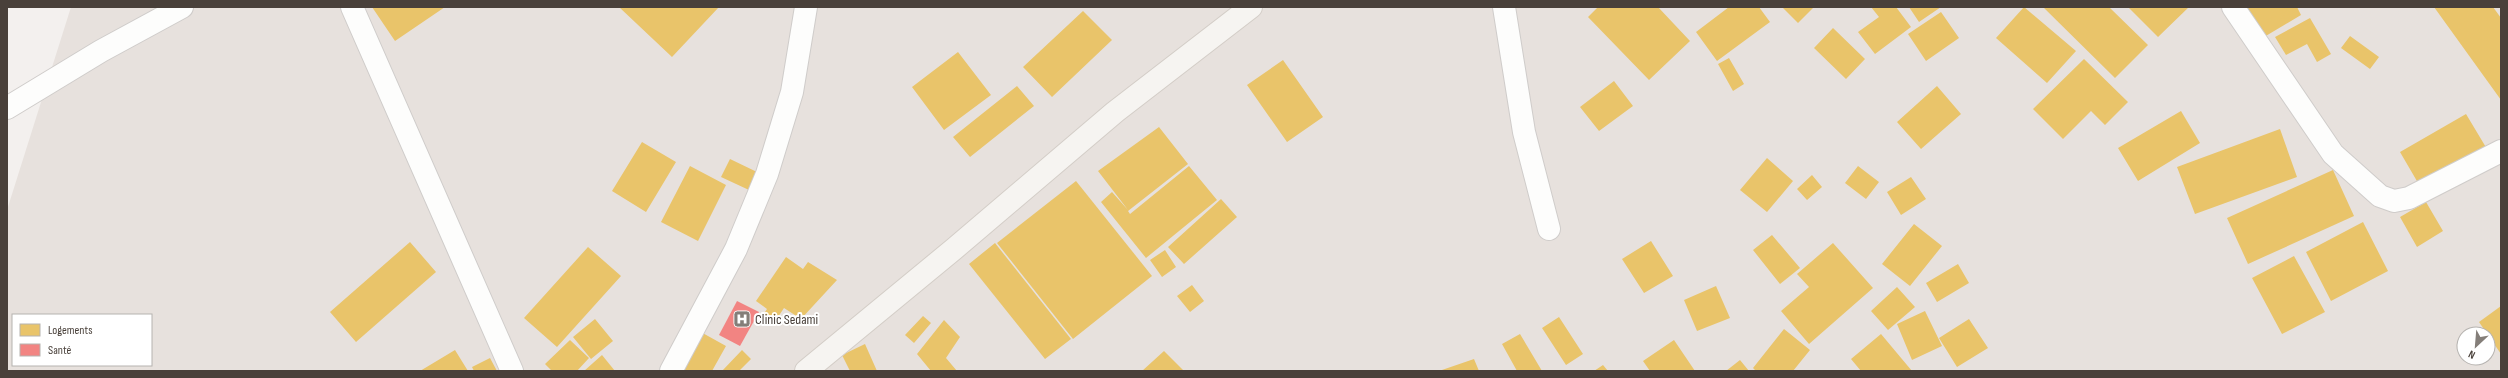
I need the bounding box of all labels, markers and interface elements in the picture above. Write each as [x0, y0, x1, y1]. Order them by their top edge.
hospital icon: Clinic Sedami [732, 309, 752, 329]
place label: Clinic Sedami [755, 311, 818, 328]
legend [12, 314, 152, 366]
text: Logements [48, 323, 92, 338]
north arrow [2456, 326, 2496, 366]
text: Santé [48, 343, 72, 358]
text: N [2466, 347, 2477, 362]

